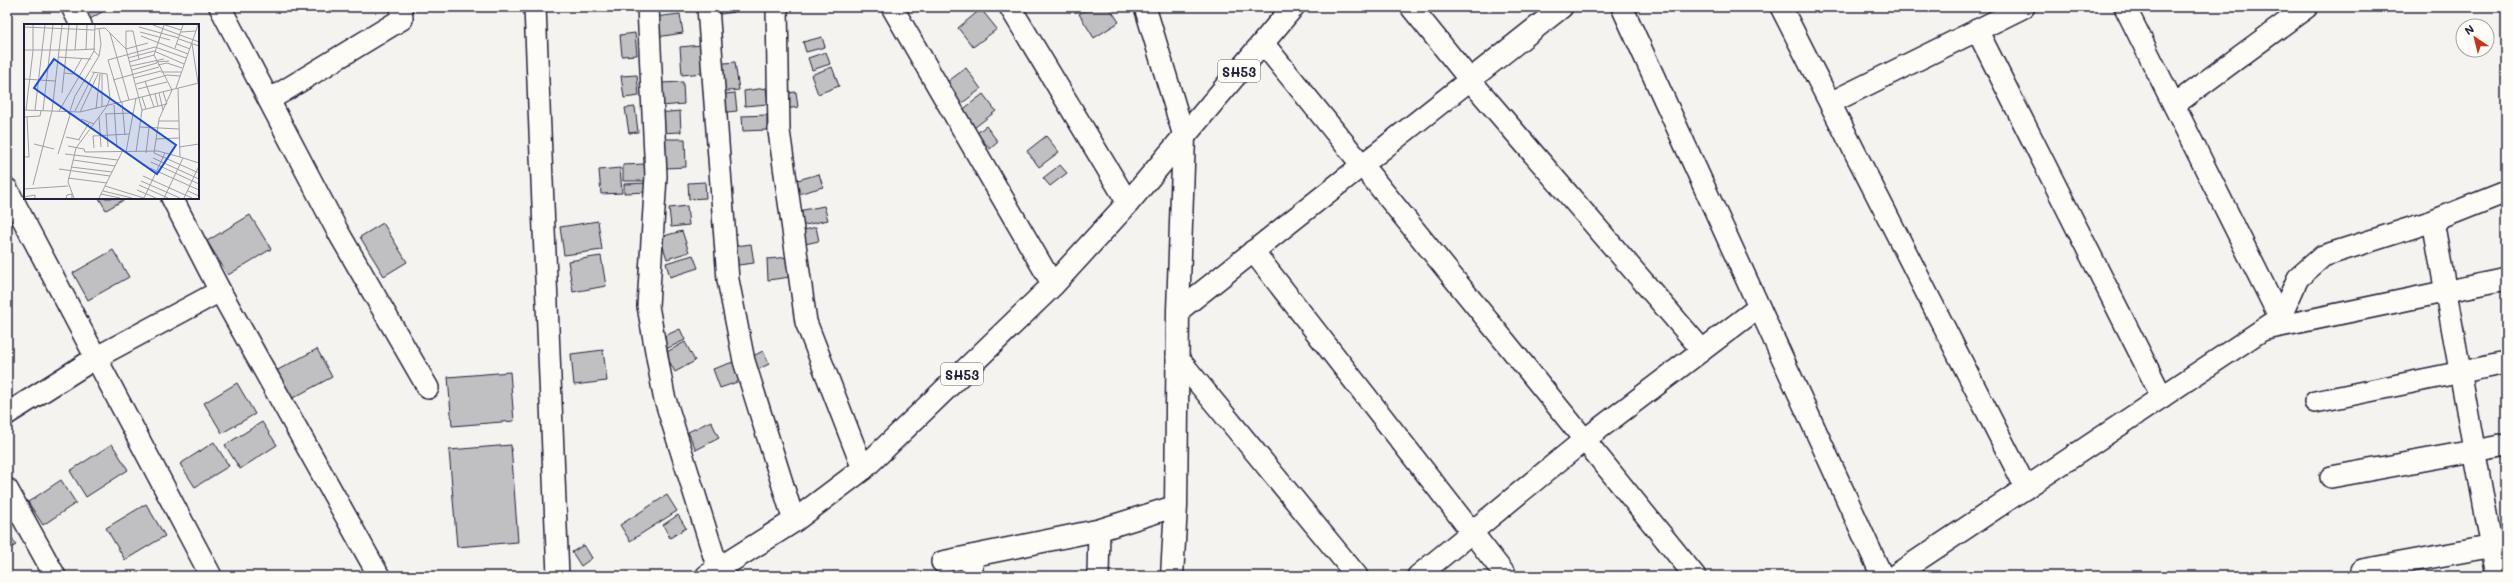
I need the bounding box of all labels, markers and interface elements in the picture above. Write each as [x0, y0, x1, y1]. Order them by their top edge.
north arrow [2455, 18, 2495, 58]
text: N [2461, 21, 2477, 38]
inset map [24, 24, 199, 199]
road number: SH53 [1218, 60, 1260, 82]
road number: SH53 [941, 363, 983, 385]

